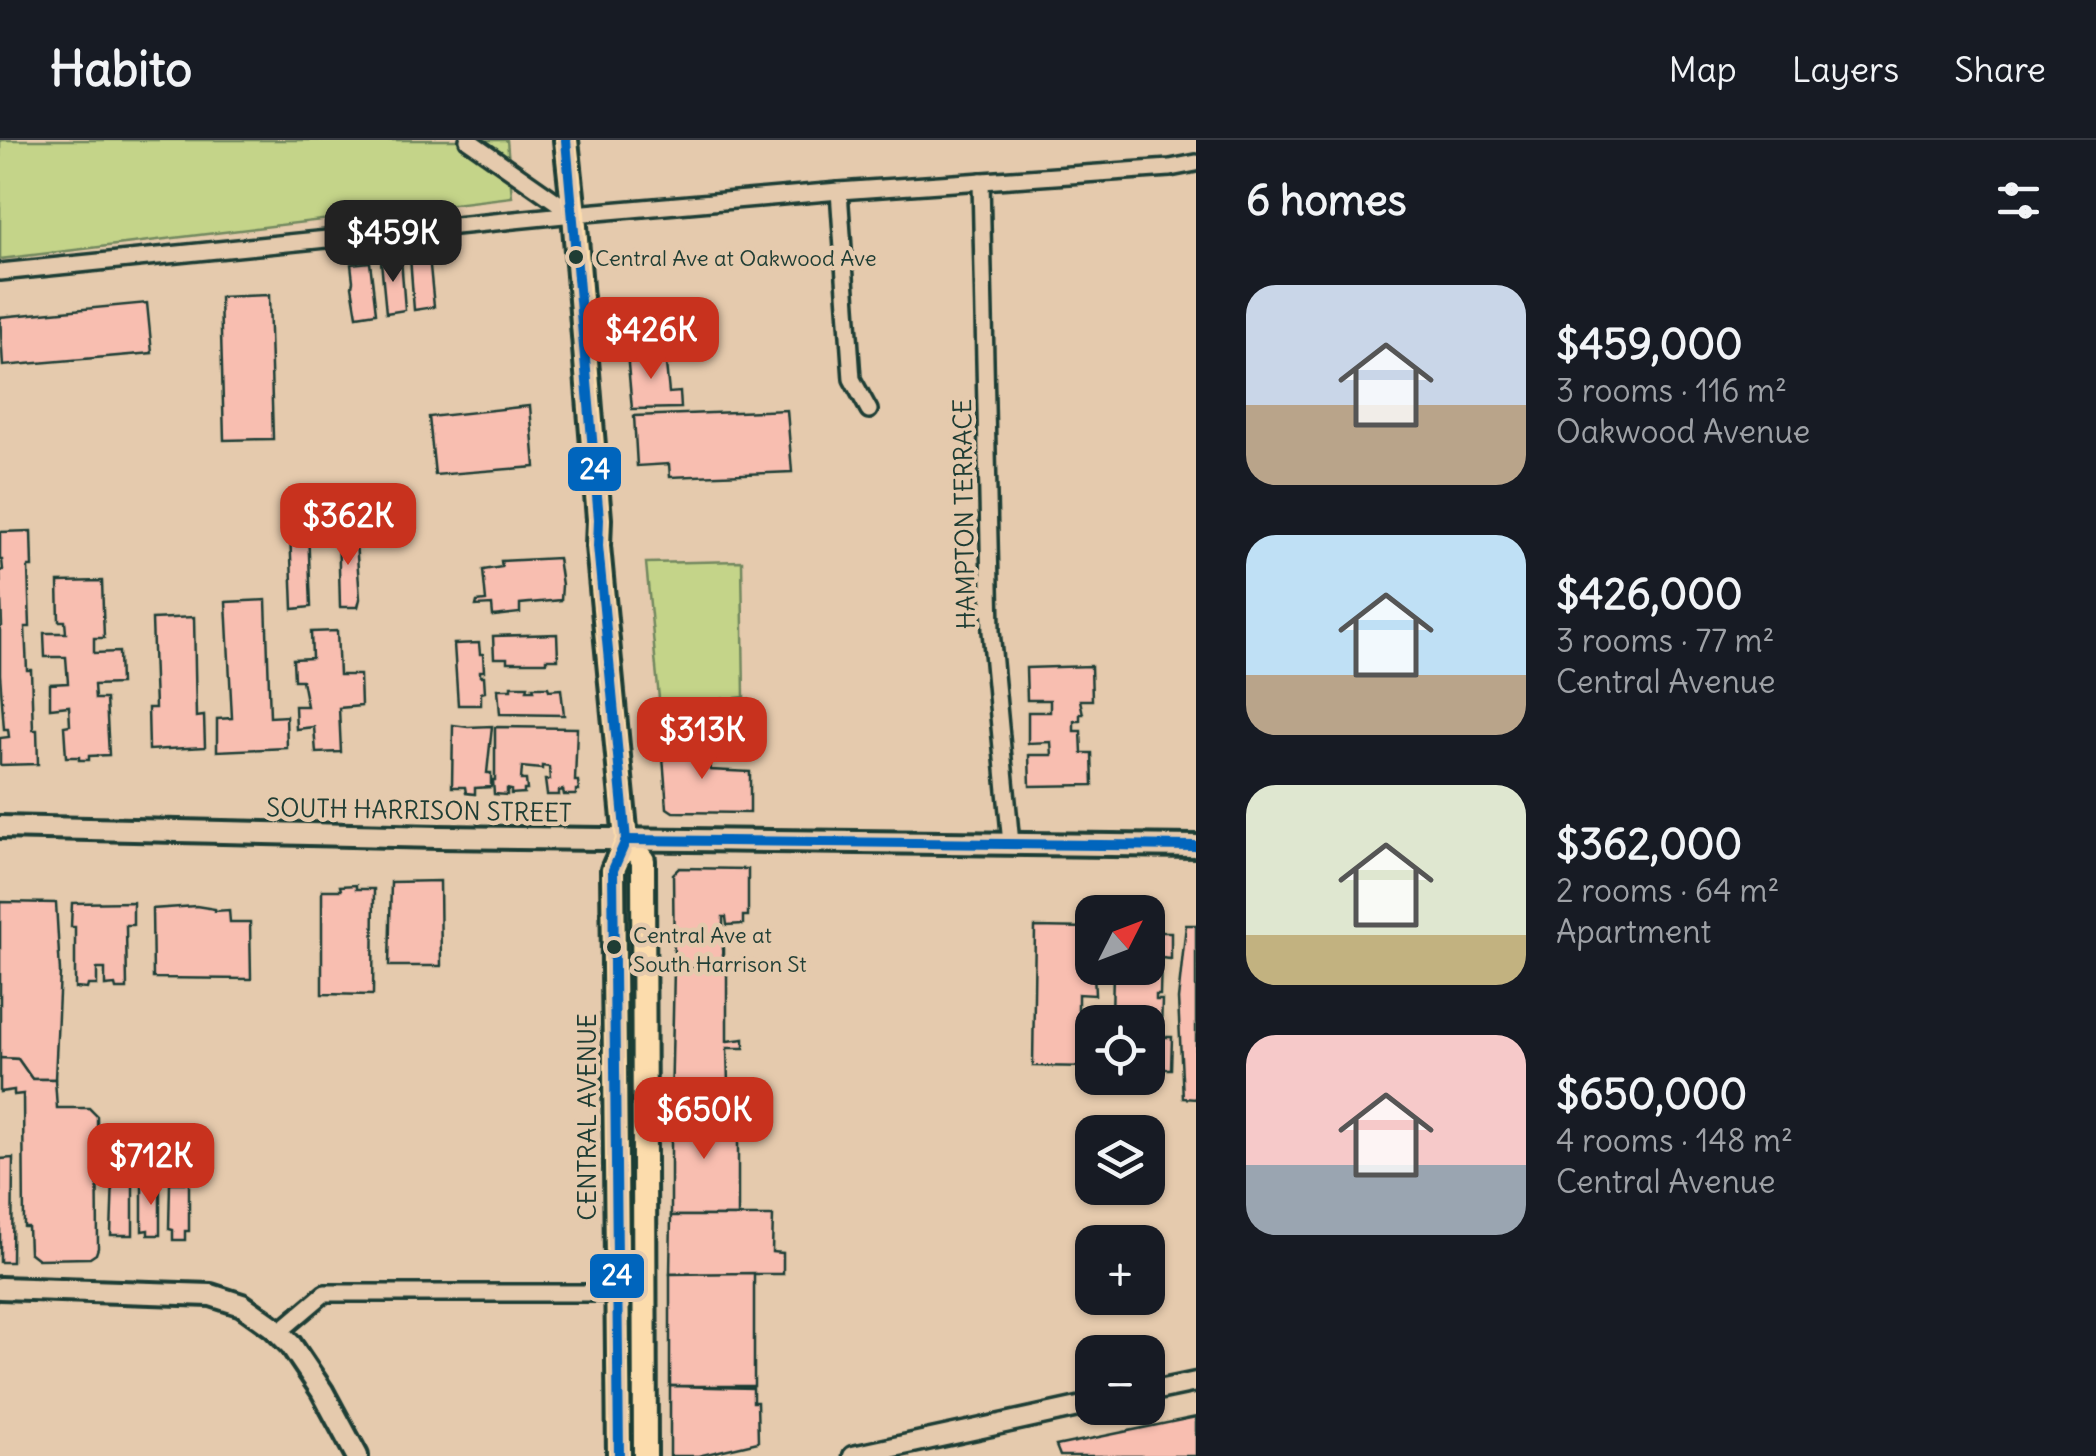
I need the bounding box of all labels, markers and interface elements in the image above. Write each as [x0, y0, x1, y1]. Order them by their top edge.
text: Habito [50, 39, 192, 99]
text: Map [1669, 47, 1737, 91]
text: Layers [1792, 47, 1899, 91]
text: Share [1954, 47, 2046, 91]
icon: filters [1991, 173, 2046, 228]
text: 6 homes [1246, 174, 1407, 226]
pin: $459K [323, 200, 463, 285]
text: $459K [347, 212, 439, 253]
place label: Central Ave at Oakwood Ave [595, 244, 877, 272]
marker: Central Ave at Oakwood Ave [566, 247, 586, 267]
pin: $426K [581, 297, 721, 382]
text: $426K [605, 309, 697, 350]
text: $459,000 [1556, 318, 1743, 370]
icon: home [1326, 325, 1446, 445]
text: 3 rooms · 116 m² [1556, 370, 1787, 411]
street label: HAMPTON TERRACE [946, 398, 982, 630]
text: Oakwood Avenue [1556, 411, 1810, 452]
line badge: 24 [566, 445, 623, 493]
text: 24 [579, 451, 611, 487]
pin: $362K [278, 483, 418, 568]
text: $362K [302, 495, 394, 536]
text: $426,000 [1556, 568, 1743, 620]
icon: home [1326, 575, 1446, 695]
text: 3 rooms · 77 m² [1556, 620, 1775, 661]
text: Central Avenue [1556, 661, 1776, 702]
pin: $313K [632, 697, 772, 782]
text: $313K [659, 709, 745, 750]
street label: SOUTH HARRISON STREET [266, 791, 572, 829]
text: $362,000 [1556, 818, 1742, 870]
icon: home [1326, 825, 1446, 945]
text: 2 rooms · 64 m² [1556, 870, 1779, 911]
north arrow [1075, 895, 1165, 985]
map controls [1075, 895, 1165, 1425]
text: Apartment [1556, 911, 1711, 952]
place label: Central Ave at South Harrison St [633, 921, 807, 978]
marker: Central Ave at South Harrison St [604, 937, 624, 957]
button: locate [1075, 1005, 1165, 1095]
street label: CENTRAL AVENUE [571, 1013, 603, 1221]
text: $650,000 [1556, 1068, 1747, 1120]
icon: home [1326, 1075, 1446, 1195]
pin: $650K [634, 1077, 774, 1162]
text: $650K [656, 1089, 752, 1130]
button: layers [1075, 1115, 1165, 1205]
text: 4 rooms · 148 m² [1556, 1120, 1793, 1161]
pin: $712K [81, 1123, 221, 1208]
text: $712K [109, 1135, 193, 1176]
text: Central Avenue [1556, 1161, 1776, 1202]
button: + [1075, 1225, 1165, 1315]
line badge: 24 [588, 1252, 646, 1300]
text: 24 [601, 1257, 633, 1293]
button: − [1075, 1335, 1165, 1425]

